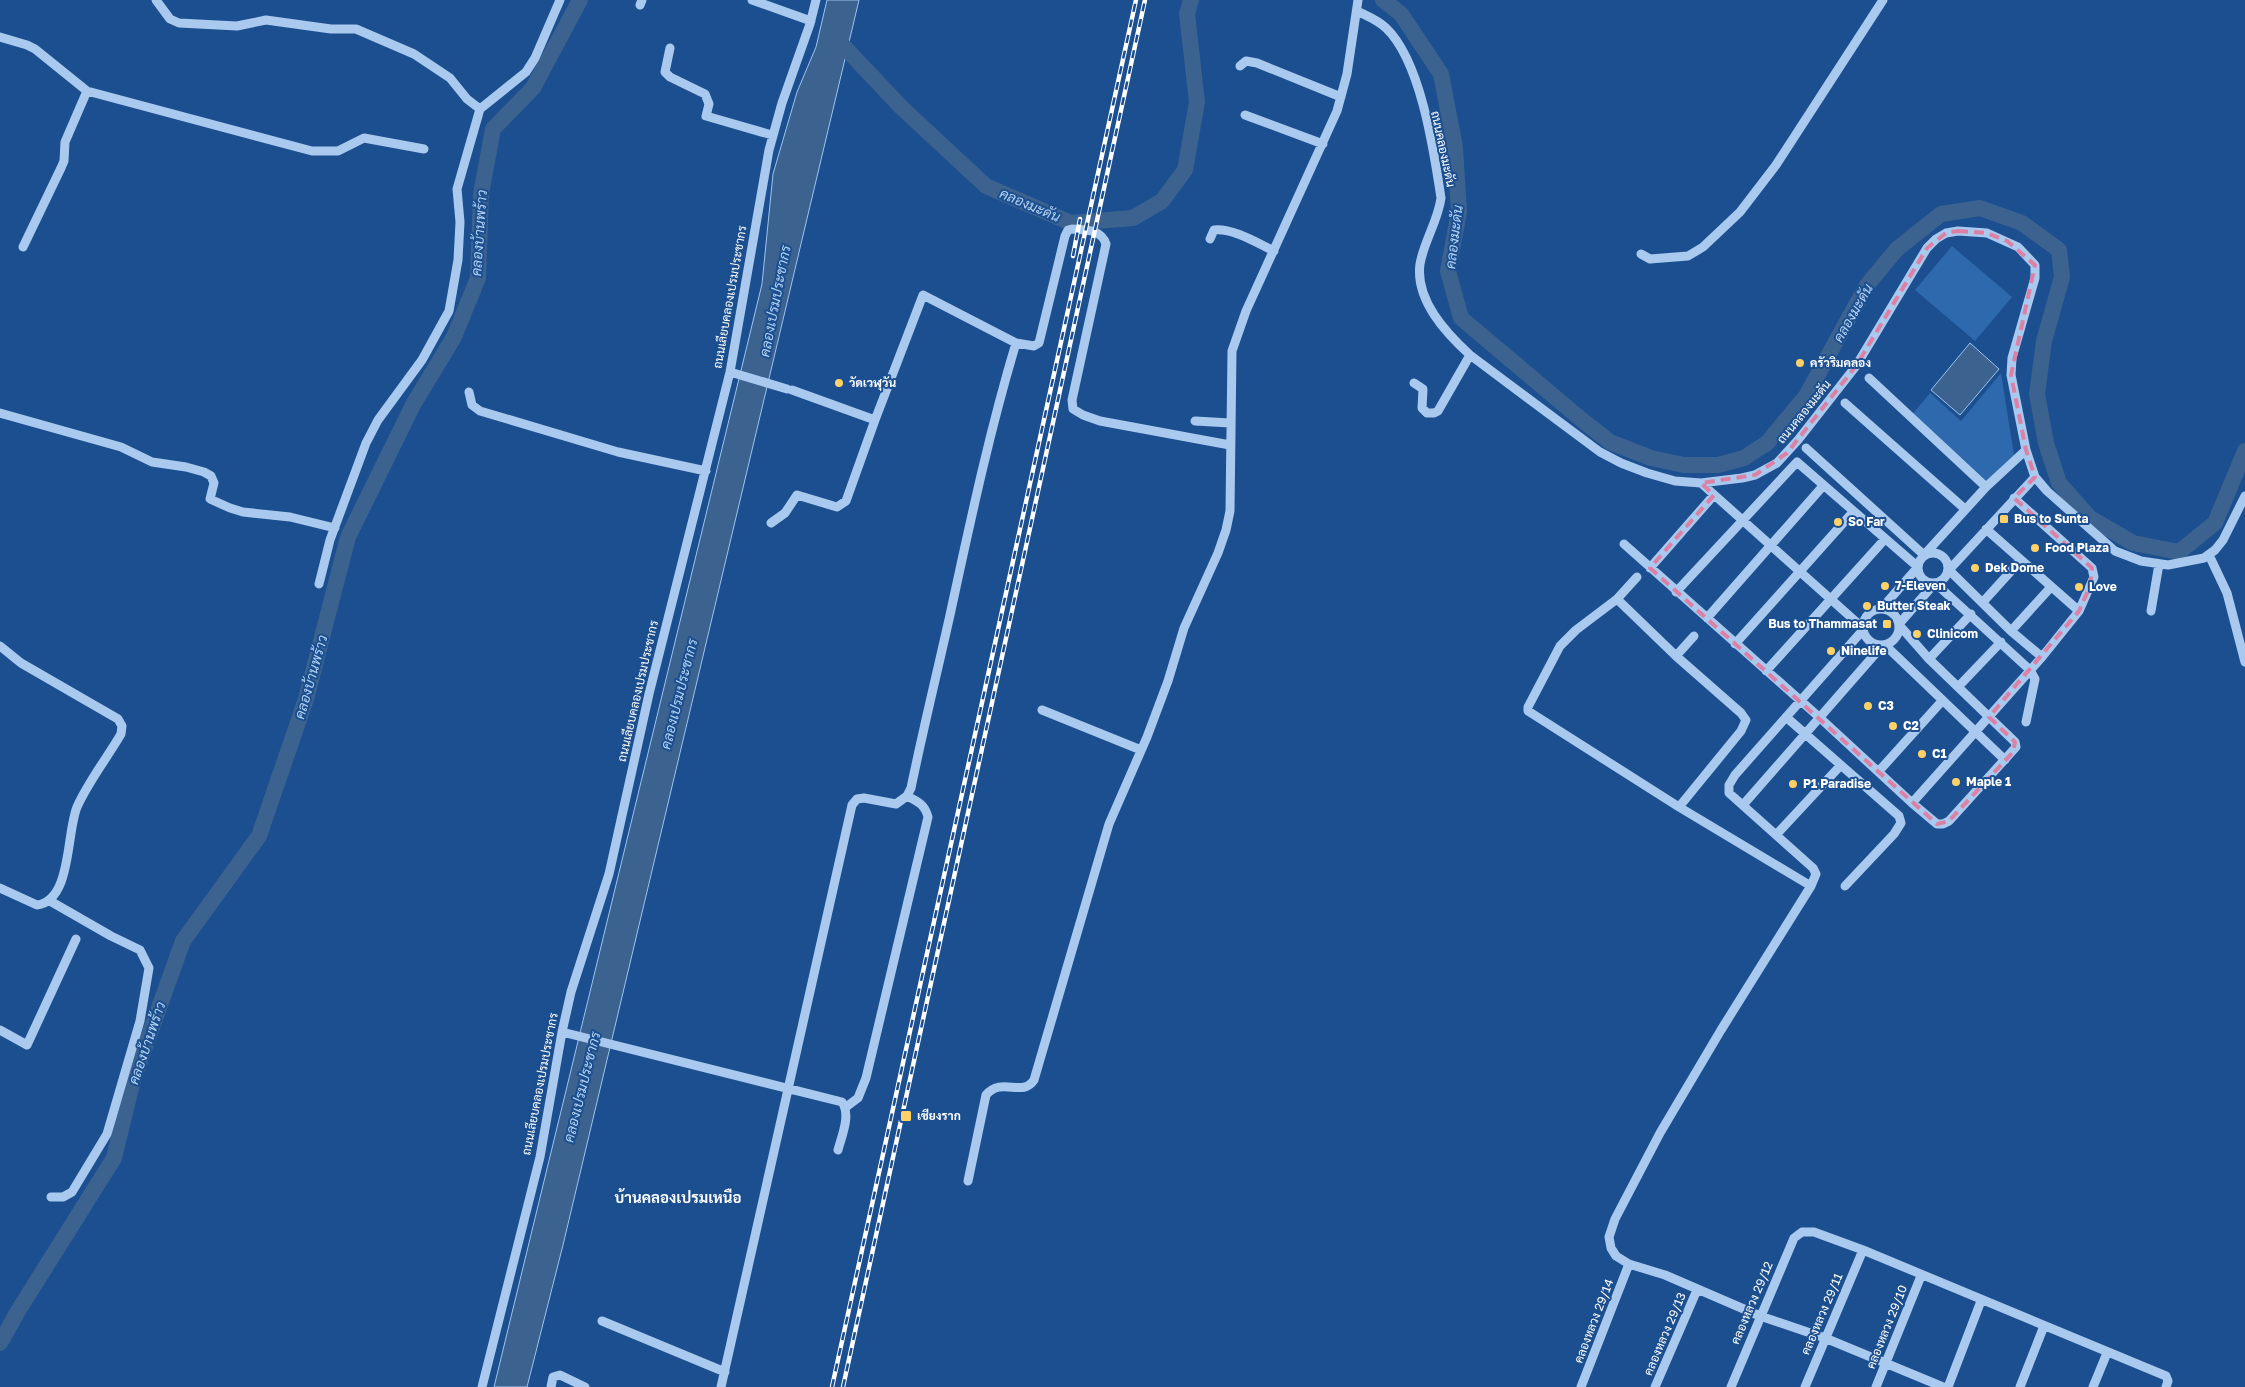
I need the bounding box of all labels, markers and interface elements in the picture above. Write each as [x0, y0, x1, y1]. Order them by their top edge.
street label: ถนนคลองมะดัน [1428, 109, 1459, 189]
water label: คลองมะดัน [997, 184, 1063, 225]
water label: คลองบ้านพร้าว [467, 189, 490, 277]
water label: คลองมะดัน [1441, 204, 1466, 270]
street label: ถนนเลียบคลองเปรมประชากร [710, 224, 750, 370]
water label: คลองเปรมประชากร [755, 242, 794, 358]
water label: คลองมะดัน [1829, 281, 1876, 345]
place label: ครัวริมคลอง [1810, 355, 1871, 370]
marker: ครัวริมคลอง [1794, 357, 1806, 369]
place label: วัดเวฬุวัน [849, 375, 896, 391]
marker: วัดเวฬุวัน [833, 377, 845, 389]
street label: ถนนคลองมะดัน [1773, 377, 1834, 447]
place label: Bus to Sunta [2014, 511, 2089, 526]
marker: Bus to Sunta [1998, 513, 2010, 525]
place label: So Far [1848, 514, 1885, 529]
marker: So Far [1832, 516, 1844, 528]
place label: Food Plaza [2045, 540, 2109, 555]
marker: Food Plaza [2029, 542, 2041, 554]
place label: Dek Dome [1985, 560, 2044, 575]
marker: Dek Dome [1969, 562, 1981, 574]
place label: 7-Eleven [1895, 578, 1946, 593]
place label: Love [2089, 579, 2117, 594]
marker: 7-Eleven [1879, 580, 1891, 592]
marker: Love [2073, 581, 2085, 593]
place label: Butter Steak [1877, 598, 1951, 613]
marker: Butter Steak [1861, 600, 1873, 612]
place label: Bus to Thammasat [1768, 616, 1877, 631]
street label: ถนนเลียบคลองเปรมประชากร [614, 618, 661, 763]
marker: Bus to Thammasat [1881, 618, 1893, 630]
place label: Clinicom [1927, 626, 1978, 641]
marker: Clinicom [1911, 628, 1923, 640]
water label: คลองบ้านพร้าว [290, 633, 331, 721]
water label: คลองเปรมประชากร [657, 636, 701, 751]
place label: Ninelife [1841, 643, 1886, 658]
marker: Ninelife [1825, 645, 1837, 657]
place label: C3 [1878, 698, 1894, 713]
marker: C3 [1862, 700, 1874, 712]
place label: C2 [1903, 718, 1919, 733]
marker: C2 [1887, 720, 1899, 732]
place label: C1 [1932, 746, 1947, 761]
marker: C1 [1916, 748, 1928, 760]
place label: Maple 1 [1966, 774, 2011, 789]
place label: P1 Paradise [1803, 776, 1871, 791]
marker: Maple 1 [1950, 776, 1962, 788]
marker: P1 Paradise [1787, 778, 1799, 790]
water label: คลองบ้านพร้าว [124, 999, 169, 1087]
street label: ถนนเลียบคลองเปรมประชากร [518, 1011, 561, 1156]
water label: คลองเปรมประชากร [560, 1029, 604, 1144]
place label: เชียงราก [917, 1108, 961, 1123]
marker: เชียงราก [899, 1109, 913, 1123]
district label: บ้านคลองเปรมเหนือ [615, 1188, 741, 1206]
street label: คลองหลวง 29/12 [1727, 1259, 1776, 1347]
street label: คลองหลวง 29/11 [1798, 1270, 1846, 1357]
street label: คลองหลวง 29/14 [1571, 1277, 1616, 1365]
street label: คลองหลวง 29/10 [1863, 1283, 1910, 1371]
street label: คลองหลวง 29/13 [1640, 1290, 1689, 1378]

